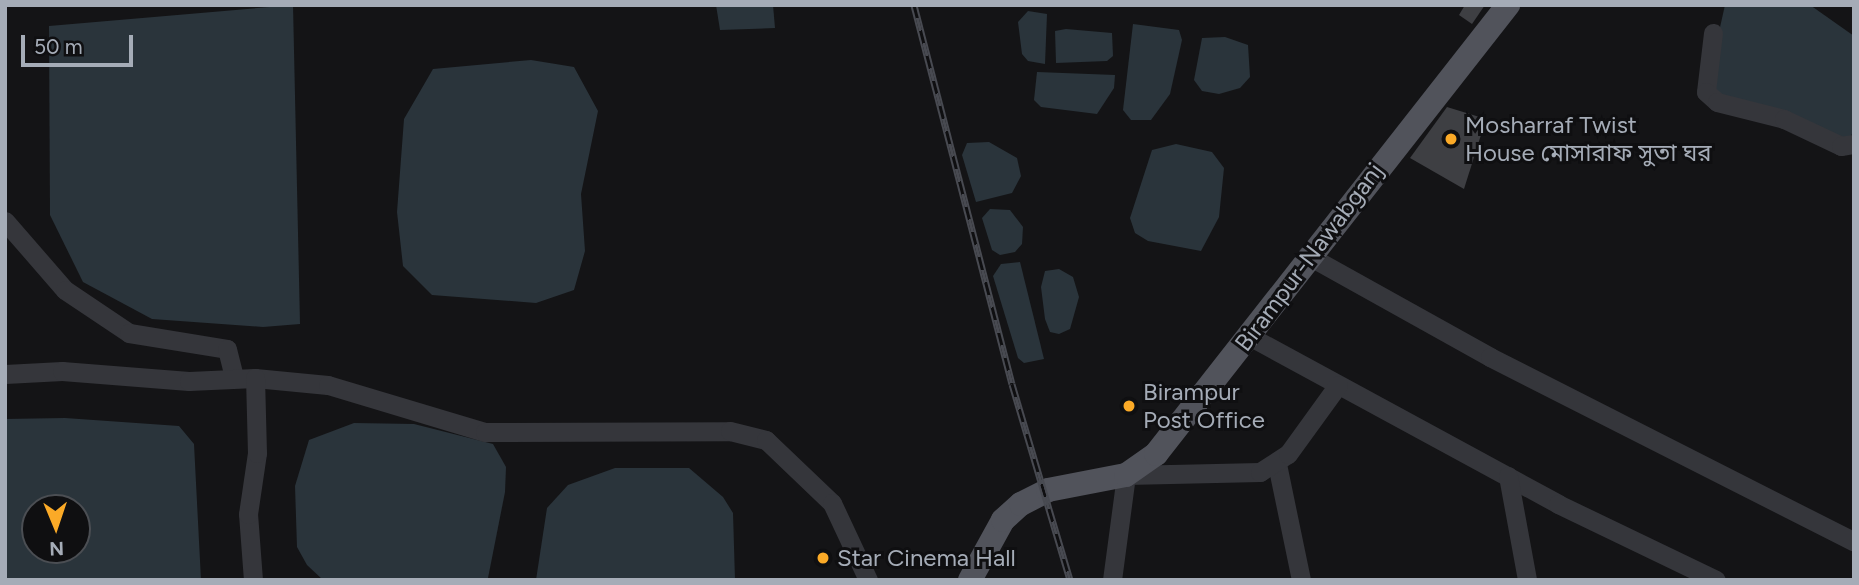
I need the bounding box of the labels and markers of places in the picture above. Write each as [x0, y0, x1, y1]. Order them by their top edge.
place label: Mosharraf Twist House মোসারাফ সুতা ঘর [1465, 111, 1712, 167]
marker: Mosharraf Twist House মোসারাফ সুতা ঘর [1443, 131, 1459, 147]
place label: Birampur Post Office [1143, 378, 1265, 434]
marker: Birampur Post Office [1121, 398, 1137, 414]
place label: Star Cinema Hall [837, 544, 1016, 572]
marker: Star Cinema Hall [815, 550, 831, 566]

